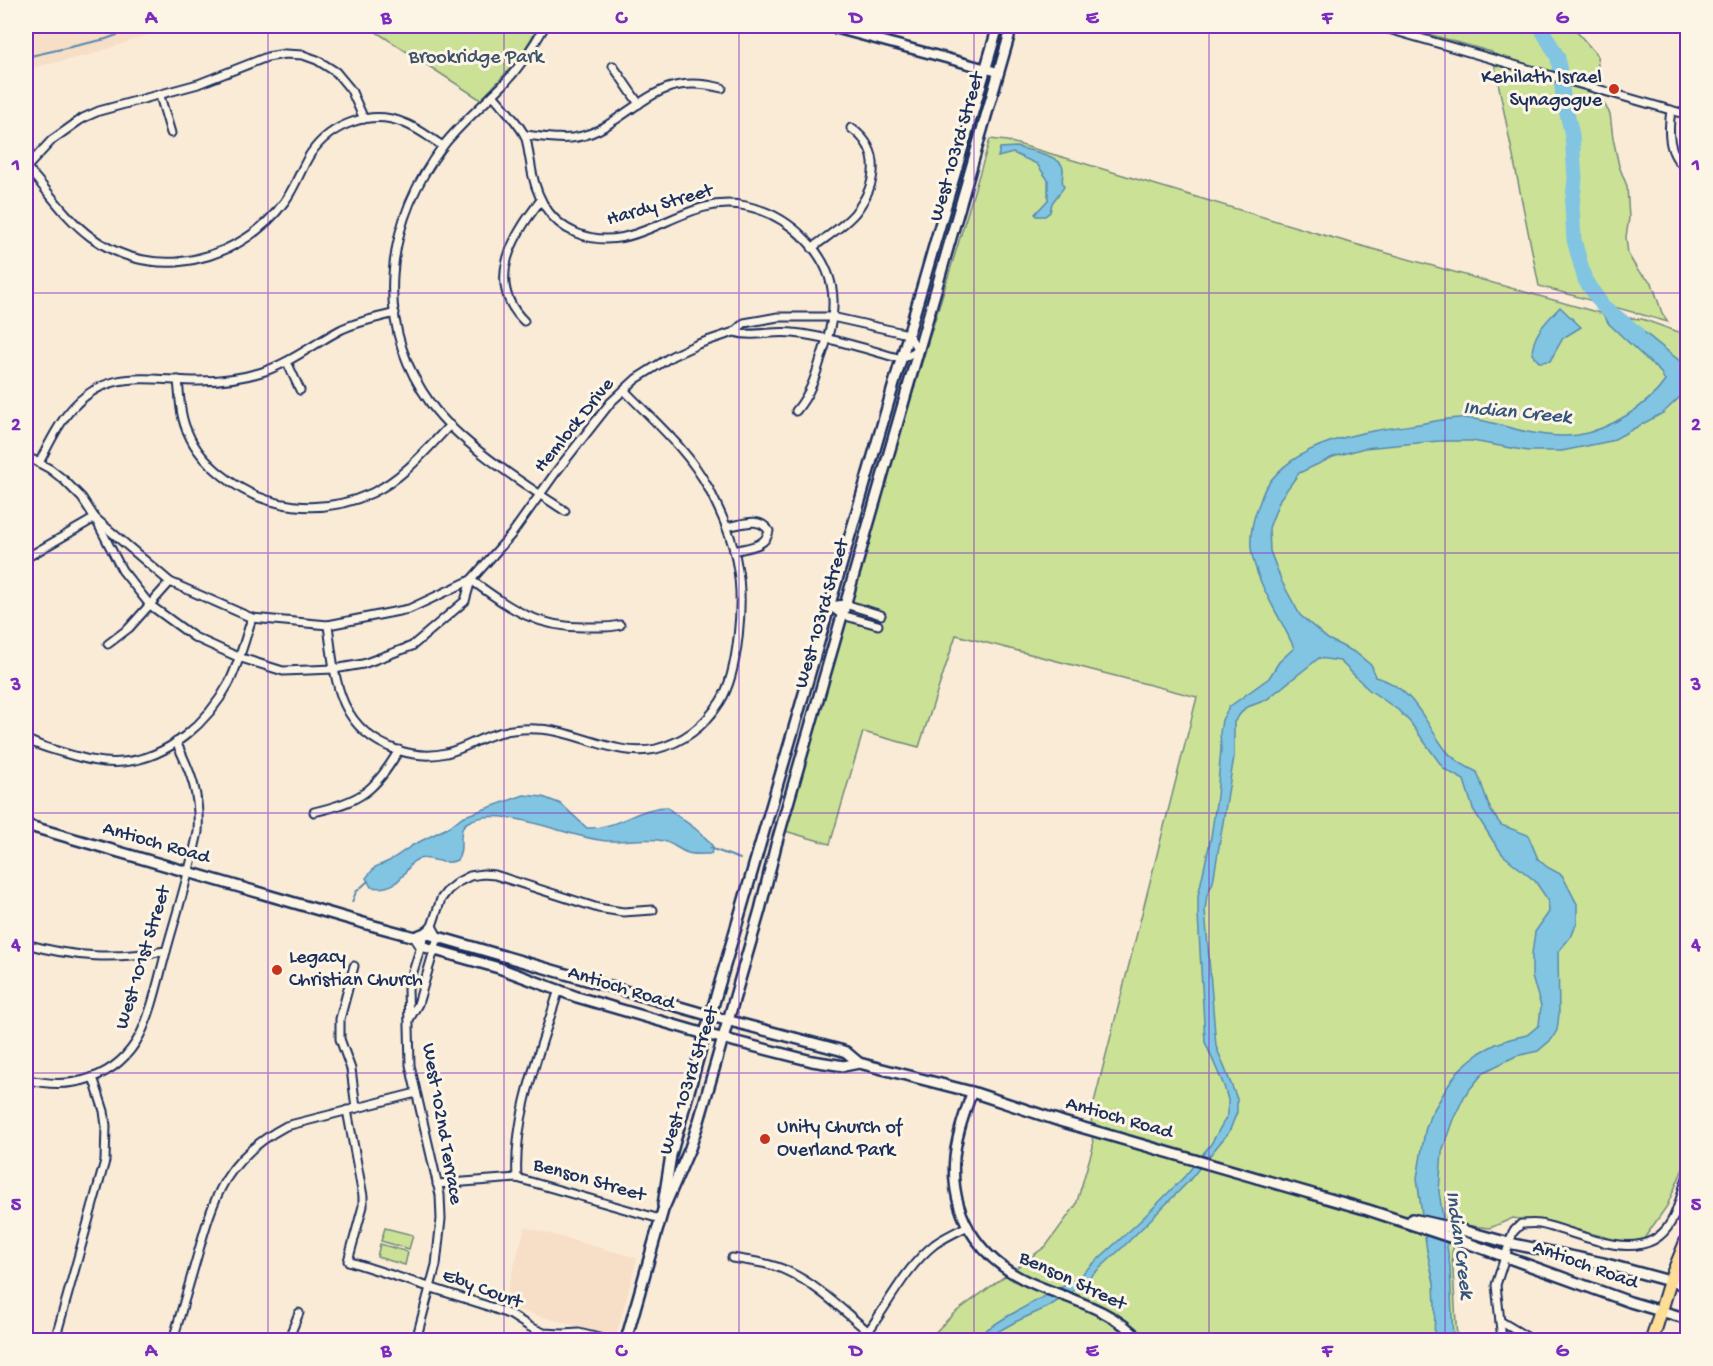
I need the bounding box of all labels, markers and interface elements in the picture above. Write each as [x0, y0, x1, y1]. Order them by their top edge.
text: A [144, 8, 159, 31]
text: B [380, 8, 392, 31]
text: C [615, 8, 629, 31]
text: D [847, 8, 863, 31]
text: E [1086, 8, 1100, 31]
text: F [1321, 8, 1334, 31]
text: G [1556, 8, 1570, 31]
park label: Brookridge Park [408, 47, 545, 70]
place label: Kehilath Israel Synagogue [1481, 67, 1603, 113]
street label: West 103rd Street [926, 68, 991, 224]
marker: Kehilath Israel Synagogue [1607, 82, 1621, 96]
text: 1 [11, 155, 20, 178]
text: 1 [1691, 155, 1700, 178]
street label: Hardy Street [604, 179, 717, 232]
street label: Hemlock Drive [530, 374, 620, 478]
water label: Indian Creek [1462, 397, 1575, 431]
text: 2 [11, 415, 21, 438]
text: 2 [1691, 415, 1701, 438]
street label: West 103rd Street [791, 535, 856, 691]
text: 3 [10, 675, 21, 698]
text: 3 [1690, 675, 1701, 698]
street label: Antioch Road [100, 818, 214, 871]
street label: West 101st Street [111, 882, 177, 1032]
text: 4 [10, 935, 21, 958]
text: 4 [1690, 935, 1701, 958]
place label: Legacy Christian Church [289, 947, 423, 993]
street label: Antioch Road [565, 962, 679, 1017]
marker: Legacy Christian Church [270, 963, 284, 977]
street label: West 103rd Street [655, 1002, 725, 1158]
street label: West 102nd Terrace [416, 1042, 467, 1207]
street label: Antioch Road [1063, 1093, 1177, 1146]
place label: Unity Church of Overland Park [777, 1117, 904, 1163]
marker: Unity Church of Overland Park [758, 1132, 772, 1146]
street label: Benson Street [529, 1154, 649, 1208]
water label: Indian Creek [1438, 1190, 1478, 1303]
text: 5 [11, 1195, 22, 1218]
text: 5 [1691, 1195, 1702, 1218]
street label: Antioch Road [1529, 1236, 1643, 1296]
street label: Benson Street [1014, 1247, 1131, 1318]
street label: Eby Court [439, 1265, 527, 1316]
text: A [144, 1341, 159, 1364]
text: B [380, 1341, 392, 1364]
text: C [615, 1341, 629, 1364]
text: D [847, 1341, 863, 1364]
text: E [1086, 1341, 1100, 1364]
text: F [1321, 1341, 1334, 1364]
text: G [1556, 1341, 1570, 1364]

